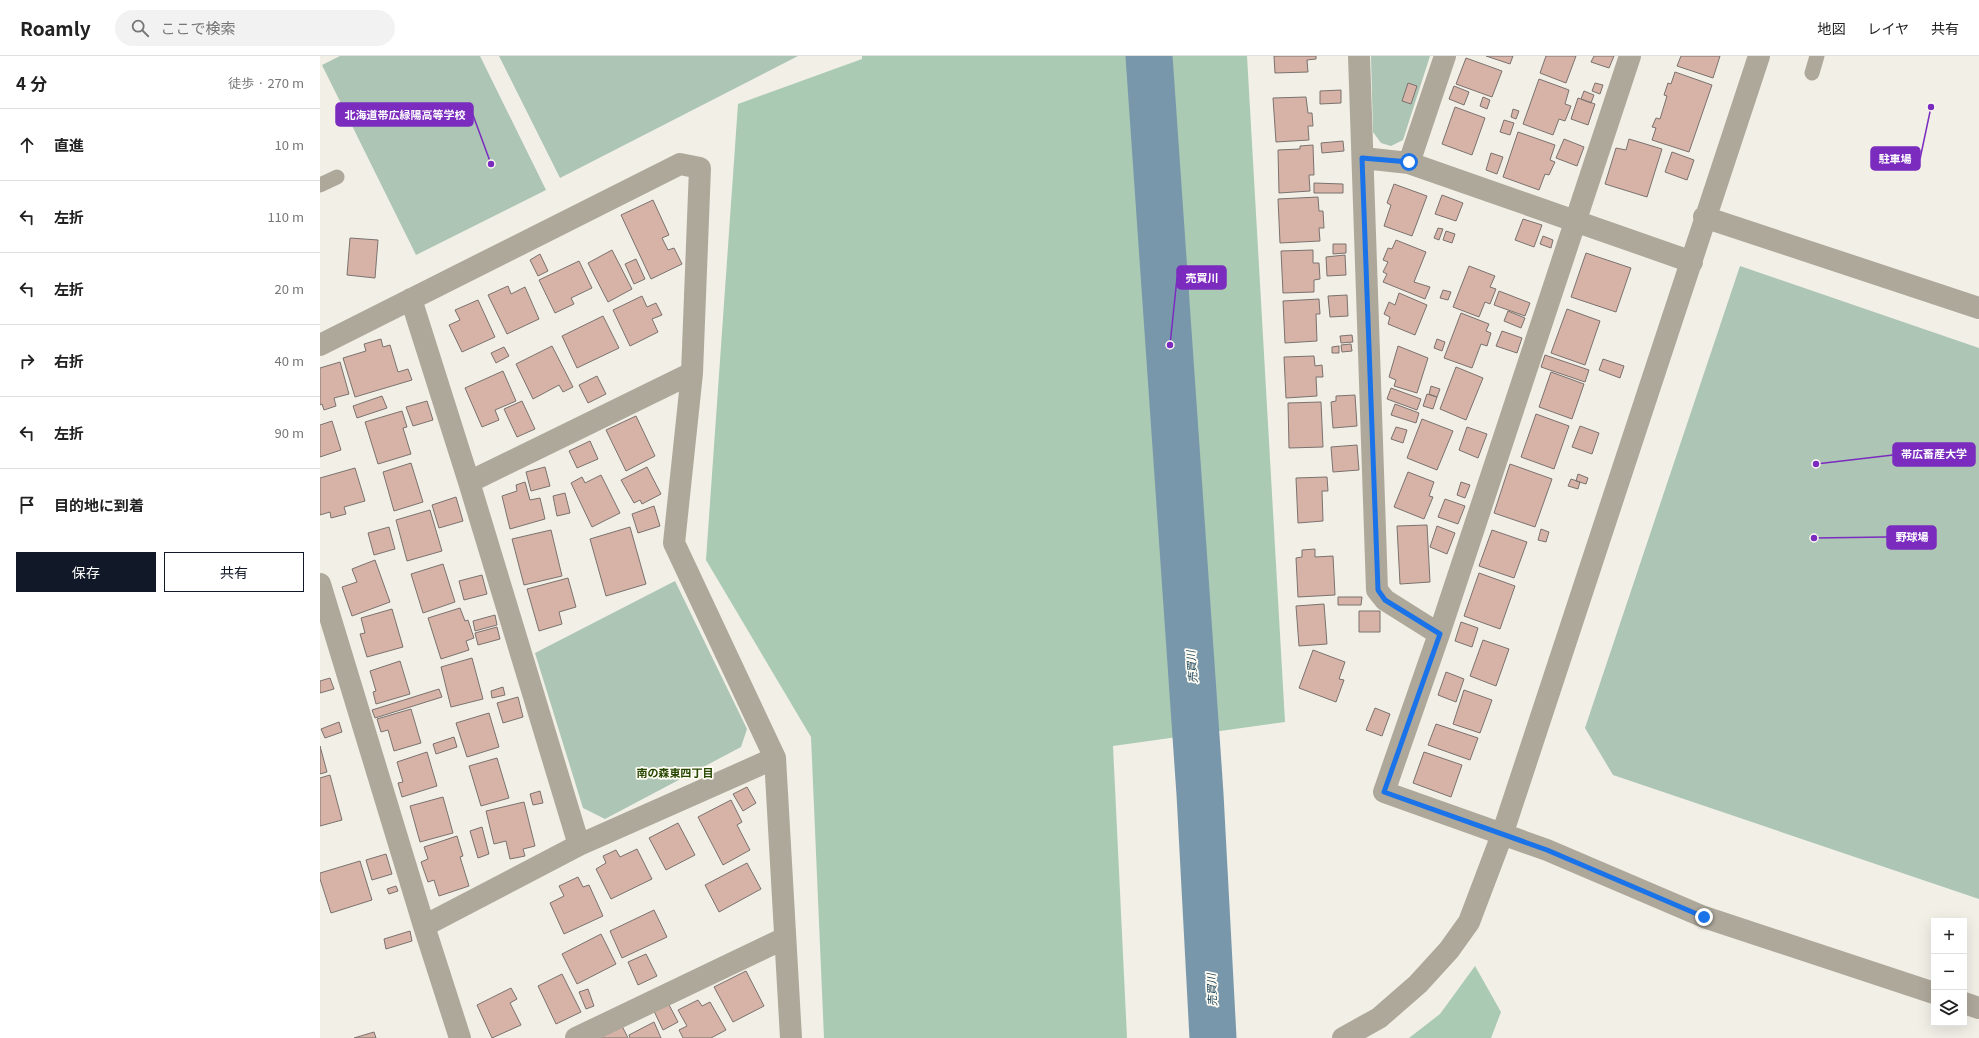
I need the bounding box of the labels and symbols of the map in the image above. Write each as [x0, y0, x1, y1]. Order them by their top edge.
callout: 北海道帯広緑陽高等学校 [336, 103, 473, 126]
text: 北海道帯広緑陽高等学校 [345, 106, 466, 122]
callout: 駐車場 [1871, 147, 1920, 170]
text: 駐車場 [1879, 150, 1912, 166]
route start [1400, 153, 1418, 171]
callout: 売買川 [1177, 266, 1226, 289]
text: 売買川 [1186, 269, 1219, 285]
callout: 帯広畜産大学 [1893, 443, 1975, 466]
text: 帯広畜産大学 [1901, 445, 1967, 461]
callout: 野球場 [1887, 526, 1936, 549]
text: 野球場 [1896, 528, 1929, 544]
water label: 売買川 [1182, 649, 1200, 684]
district label: 南の森東四丁目 [637, 764, 714, 780]
route end [1695, 908, 1713, 926]
water label: 売買川 [1202, 972, 1220, 1007]

